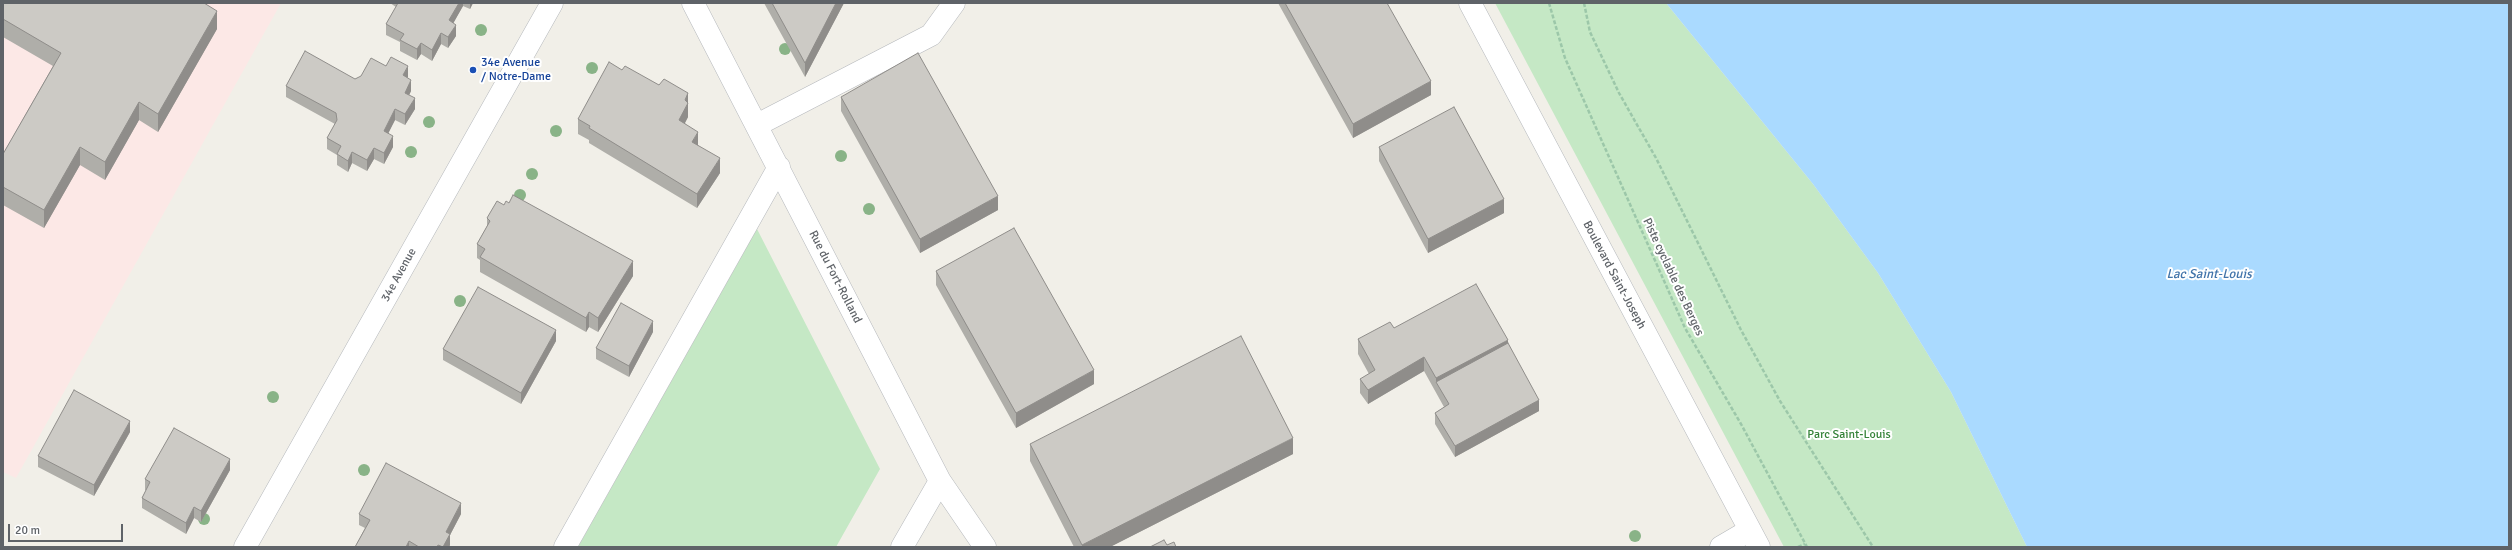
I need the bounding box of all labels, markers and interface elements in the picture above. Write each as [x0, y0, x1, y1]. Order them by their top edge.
place label: 34e Avenue / Notre-Dame [481, 56, 551, 84]
marker: 34e Avenue / Notre-Dame [468, 65, 478, 75]
street label: Piste cyclable des Berges [1639, 216, 1707, 338]
street label: Boulevard Saint-Joseph [1579, 218, 1649, 332]
street label: Rue du Fort-Rolland [805, 228, 865, 326]
street label: 34e Avenue [378, 246, 420, 304]
water label: Lac Saint-Louis [2166, 267, 2252, 283]
park label: Parc Saint-Louis [1807, 428, 1891, 442]
scale bar [10, 516, 125, 542]
text: 20 m [15, 523, 40, 538]

